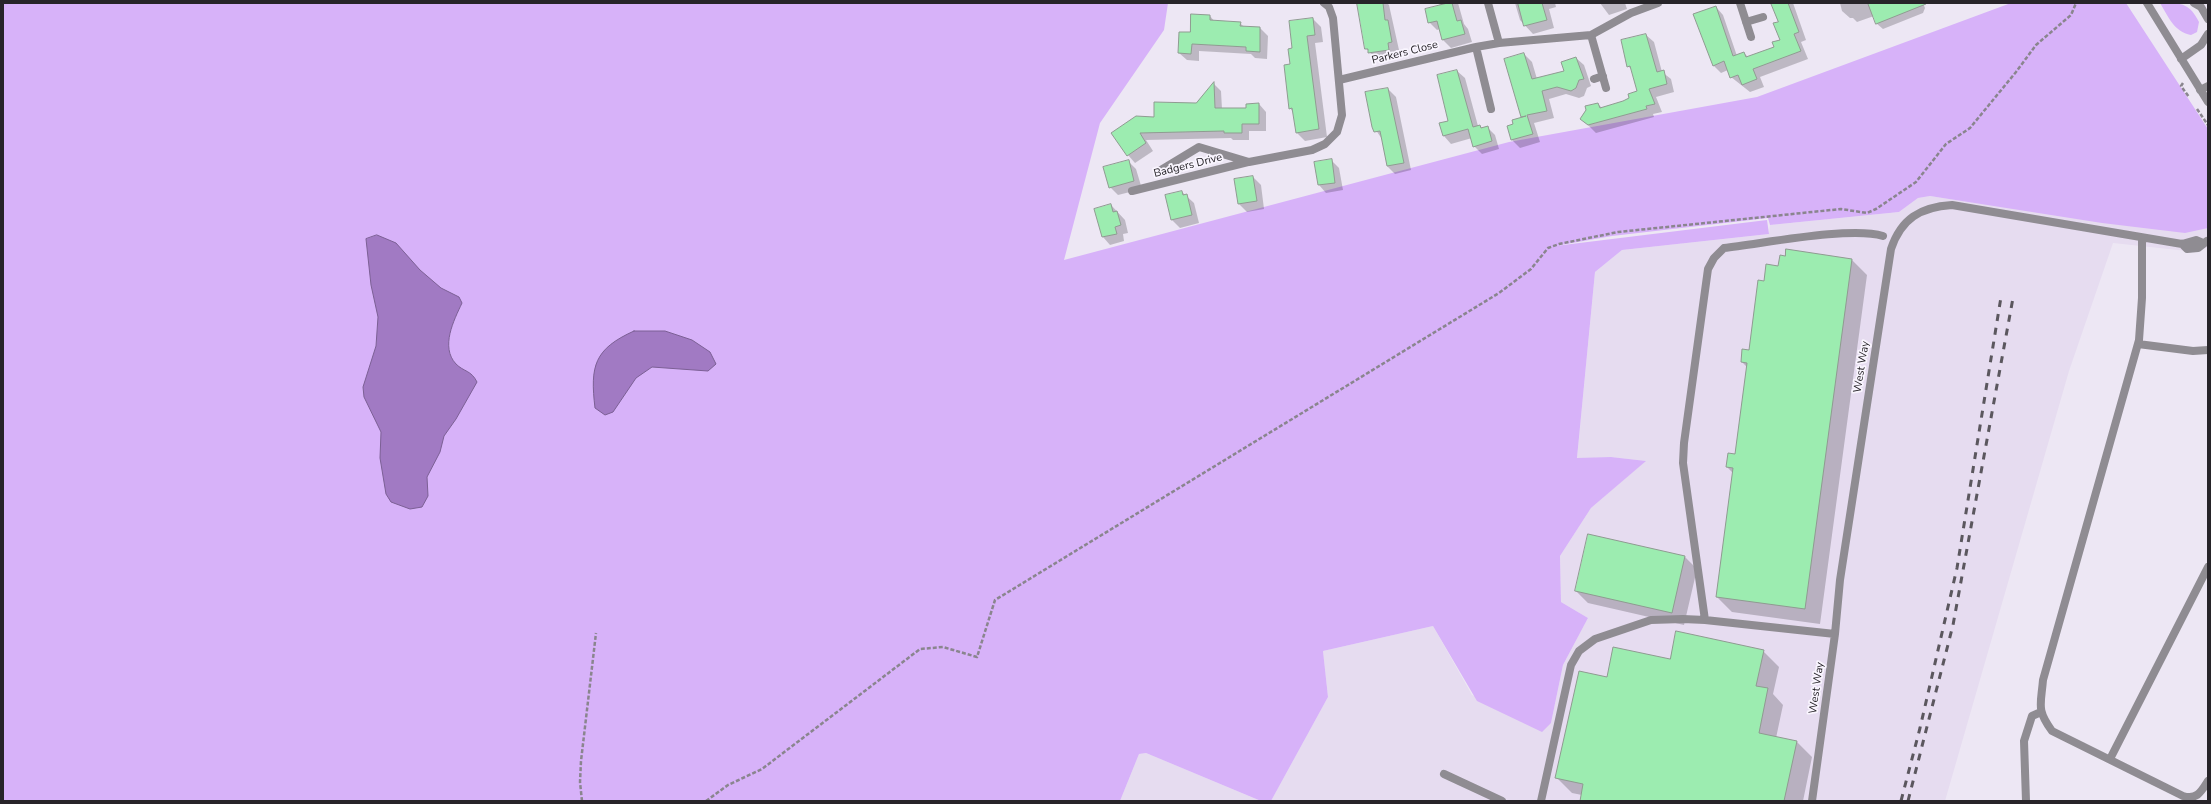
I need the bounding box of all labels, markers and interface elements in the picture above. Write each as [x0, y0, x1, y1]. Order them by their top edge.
street label: Parkers Close [1371, 38, 1439, 68]
street label: Badgers Drive [1152, 151, 1224, 181]
street label: West Way [1851, 340, 1873, 394]
street label: West Way [1807, 661, 1827, 715]

